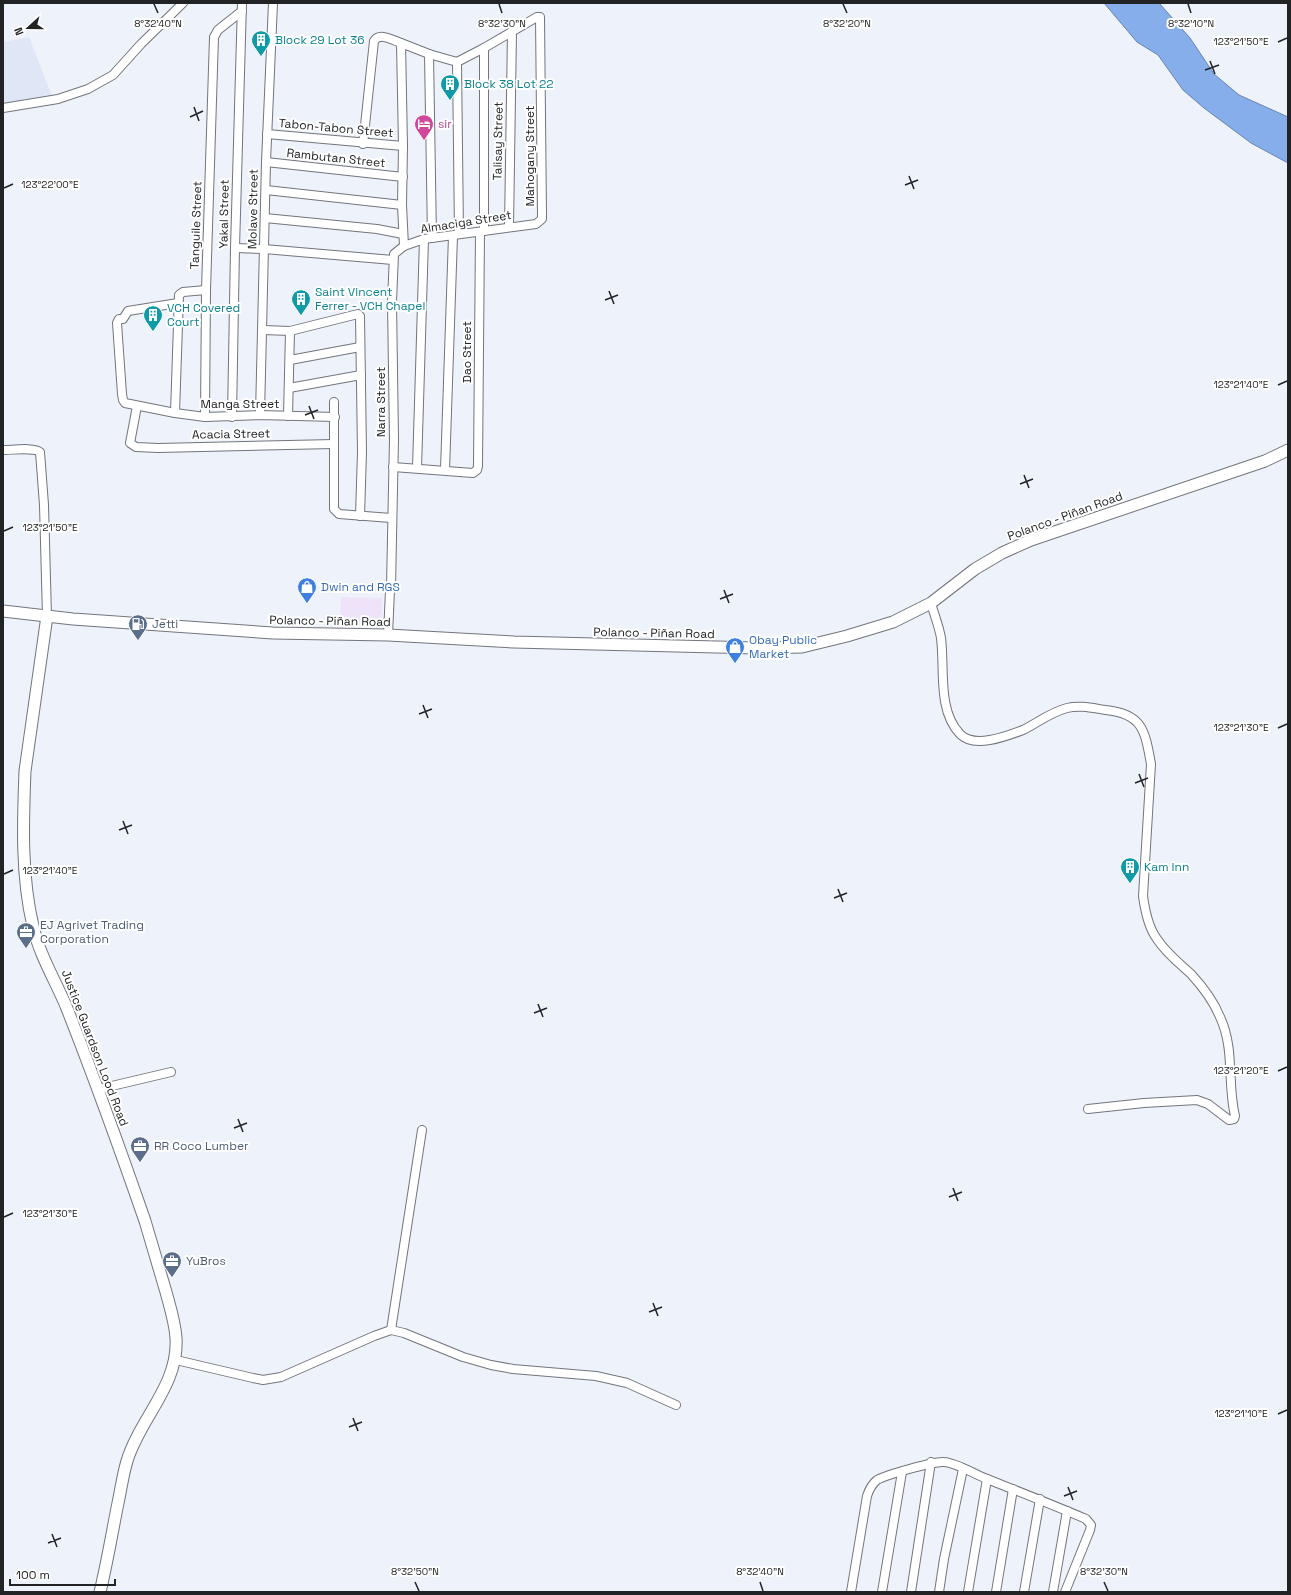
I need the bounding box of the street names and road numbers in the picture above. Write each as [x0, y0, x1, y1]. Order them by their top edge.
street label: Talisay Street [489, 101, 507, 181]
street label: Mahogany Street [522, 105, 538, 207]
street label: Tabon-Tabon Street [278, 115, 394, 141]
street label: Rambutan Street [286, 145, 386, 171]
street label: Molave Street [244, 169, 262, 249]
street label: Yakal Street [215, 179, 233, 249]
street label: Tanguile Street [186, 181, 206, 269]
street label: Almaciga Street [419, 207, 513, 237]
street label: Dao Street [459, 321, 475, 383]
street label: Narra Street [373, 367, 389, 437]
street label: Manga Street [201, 396, 280, 412]
street label: Acacia Street [192, 425, 270, 443]
street label: Polanco - Piñan Road [1005, 488, 1125, 544]
street label: Polanco - Piñan Road [269, 612, 391, 630]
street label: Polanco - Piñan Road [593, 624, 715, 642]
street label: Justice Guardson Lood Road [58, 968, 132, 1128]

